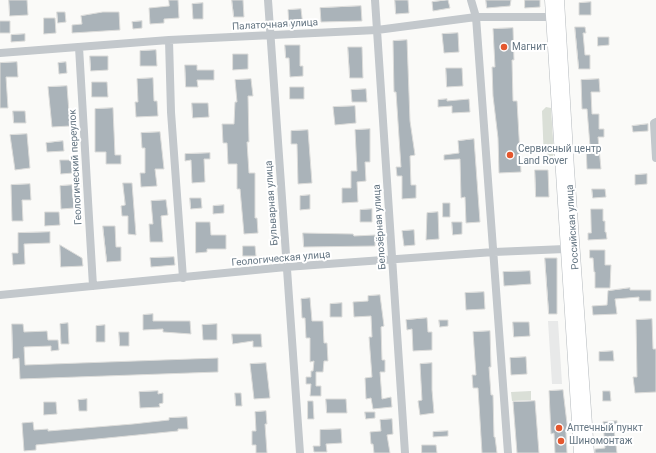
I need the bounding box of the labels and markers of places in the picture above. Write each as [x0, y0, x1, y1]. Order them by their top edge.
place label: Магнит [512, 41, 547, 53]
marker: Магнит [499, 42, 509, 52]
place label: Сервисный центр Land Rover [518, 143, 601, 166]
marker: Сервисный центр Land Rover [505, 150, 515, 160]
place label: Аптечный пункт [567, 422, 643, 434]
marker: Аптечный пункт [554, 423, 564, 433]
place label: Шиномонтаж [569, 435, 632, 447]
marker: Шиномонтаж [556, 436, 566, 446]

